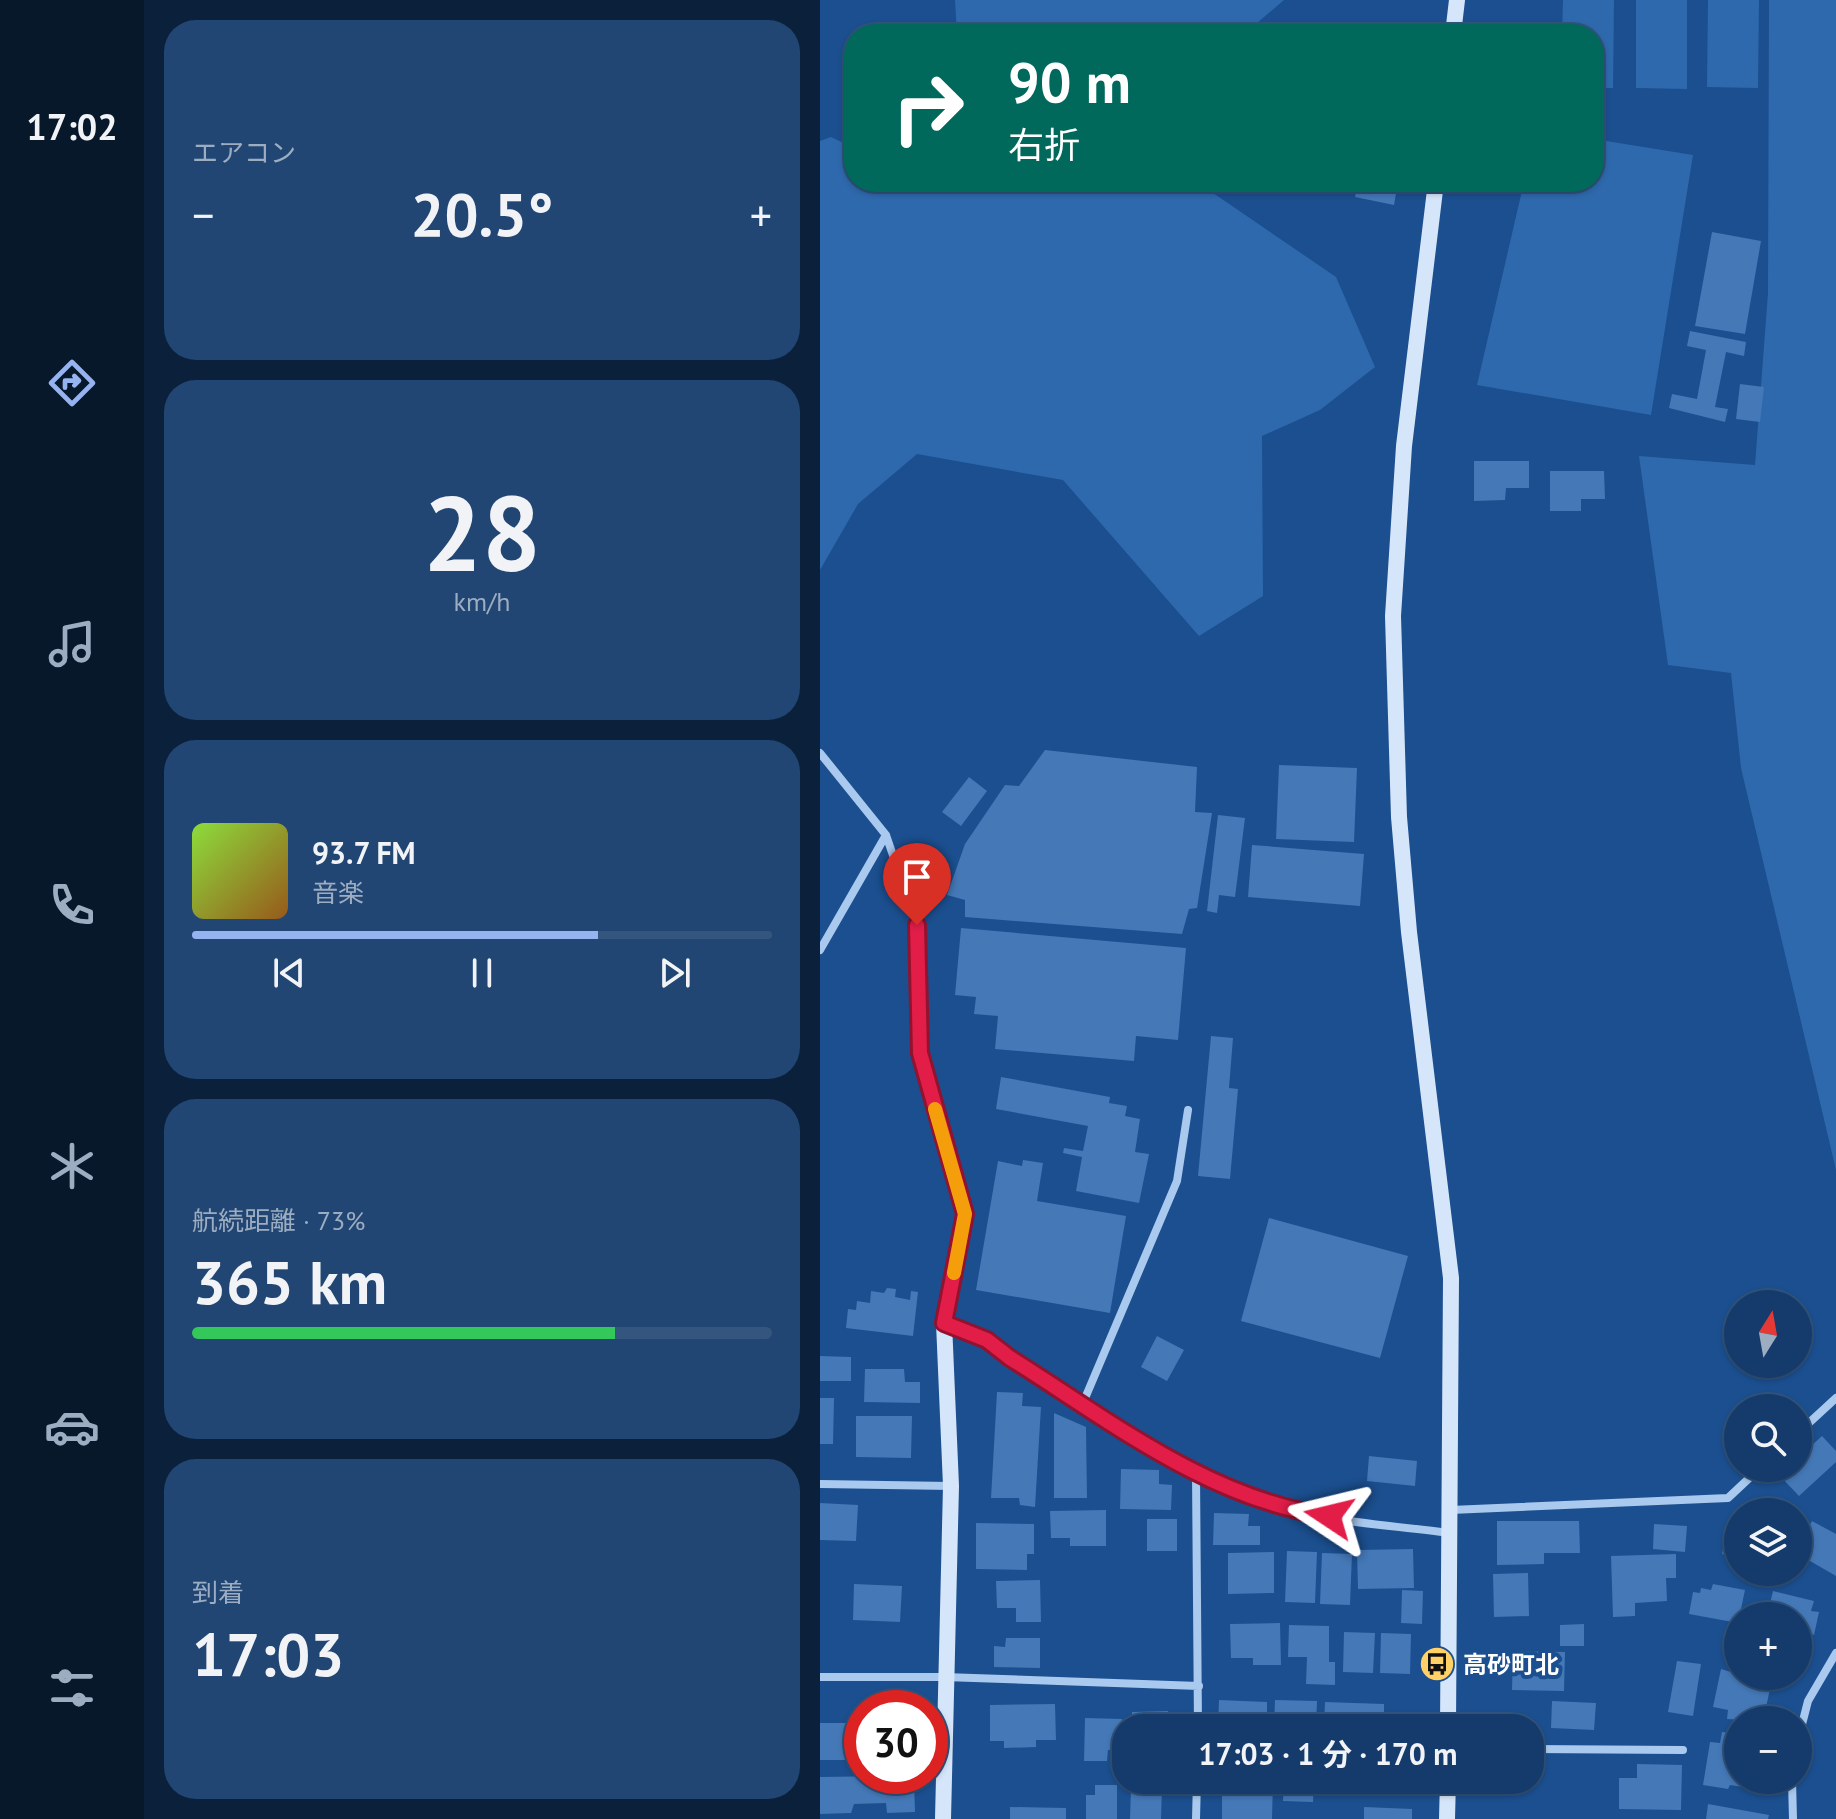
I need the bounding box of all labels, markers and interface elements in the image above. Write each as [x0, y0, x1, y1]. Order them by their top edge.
text: 90 m [1008, 46, 1131, 118]
icon: right [876, 56, 980, 160]
text: 17:02 [26, 103, 118, 150]
text: 右折 [1008, 121, 1080, 168]
text: エアコン [192, 136, 296, 169]
text: 20.5° [410, 175, 554, 253]
text: − [192, 186, 214, 243]
text: + [750, 186, 772, 243]
icon: directions [44, 355, 100, 411]
text: 28 [423, 465, 541, 600]
text: km/h [454, 585, 511, 618]
icon: music [44, 616, 100, 672]
text: 93.7 FM [312, 833, 416, 872]
pin [883, 843, 951, 925]
icon: arrive [895, 855, 939, 899]
text: 音楽 [312, 876, 364, 909]
icon: phone [44, 877, 100, 933]
icon: previous [267, 951, 311, 995]
icon: pause [460, 951, 504, 995]
icon: next [653, 951, 697, 995]
icon: climate [44, 1138, 100, 1194]
text: 航続距離 · 73% [192, 1204, 365, 1237]
text: 365 km [192, 1243, 387, 1321]
north arrow [1724, 1290, 1812, 1378]
map controls [1724, 1290, 1812, 1794]
button: search [1724, 1394, 1812, 1482]
icon: car [44, 1399, 100, 1455]
position arrow [1287, 1474, 1371, 1558]
button: layers [1724, 1498, 1812, 1586]
text: 到着 [192, 1576, 244, 1609]
button: + [1724, 1602, 1812, 1690]
text: 17:03 [192, 1615, 344, 1693]
bus stop icon: 高砂町北 [1418, 1645, 1456, 1683]
place label: 高砂町北 [1463, 1649, 1559, 1680]
icon: filters [44, 1660, 100, 1716]
speed limit sign: 30 [844, 1690, 948, 1794]
button: − [1724, 1706, 1812, 1794]
text: 17:03 · 1 分 · 170 m [1198, 1734, 1458, 1773]

